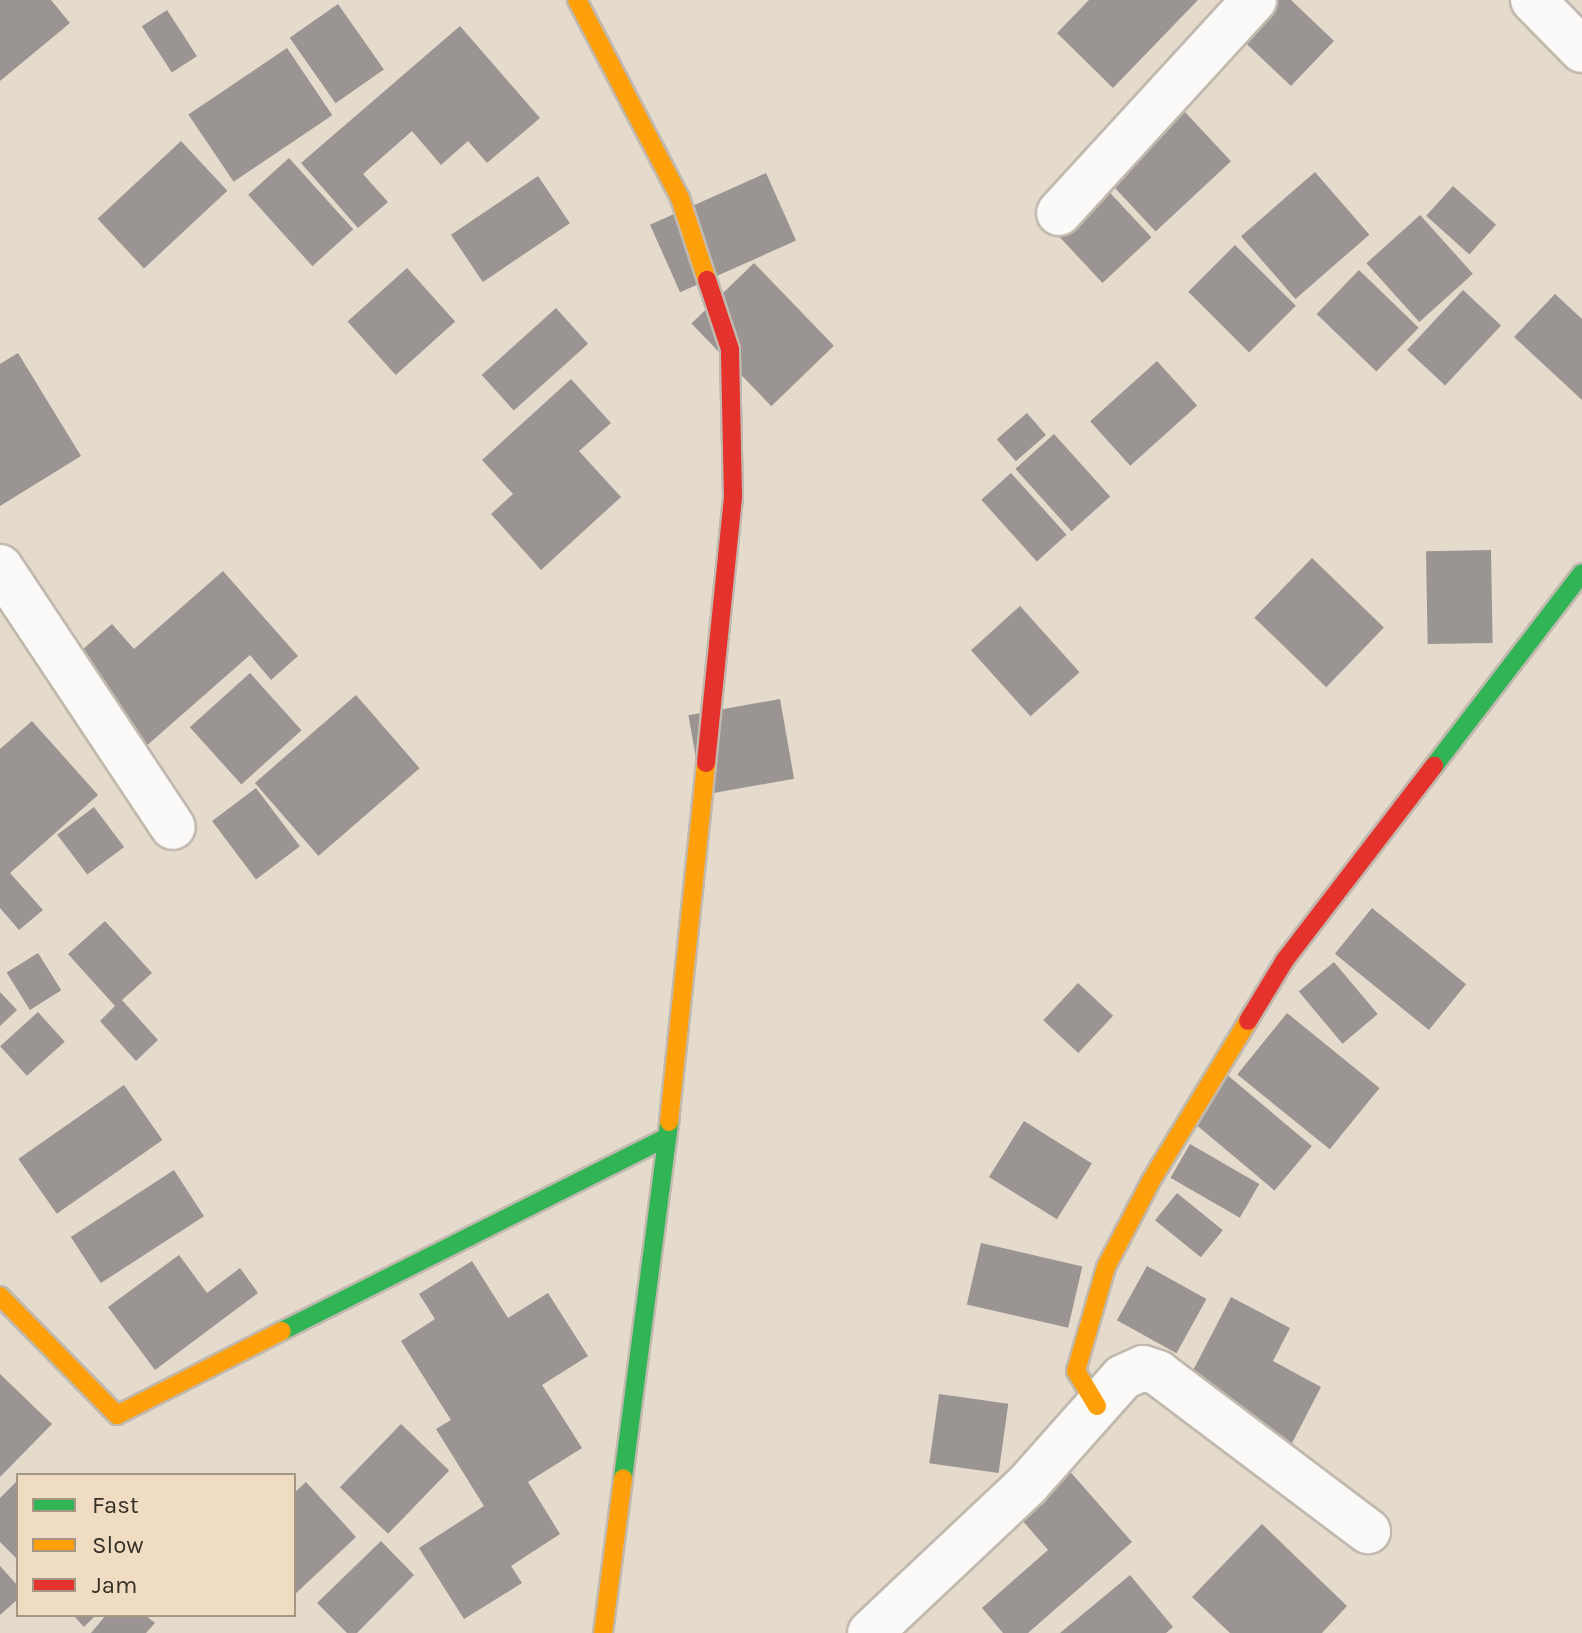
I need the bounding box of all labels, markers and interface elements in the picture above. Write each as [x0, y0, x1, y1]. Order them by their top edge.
legend [16, 1473, 296, 1617]
text: Fast [92, 1491, 139, 1519]
text: Slow [92, 1531, 144, 1559]
text: Jam [92, 1571, 137, 1599]

